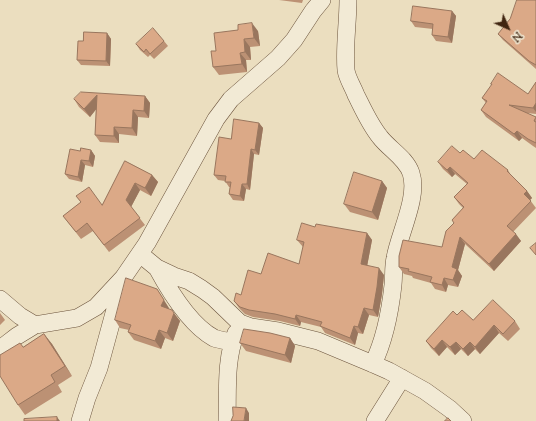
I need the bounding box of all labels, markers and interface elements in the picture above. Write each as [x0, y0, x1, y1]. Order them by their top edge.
north arrow [488, 8, 528, 48]
text: N [508, 28, 525, 45]

